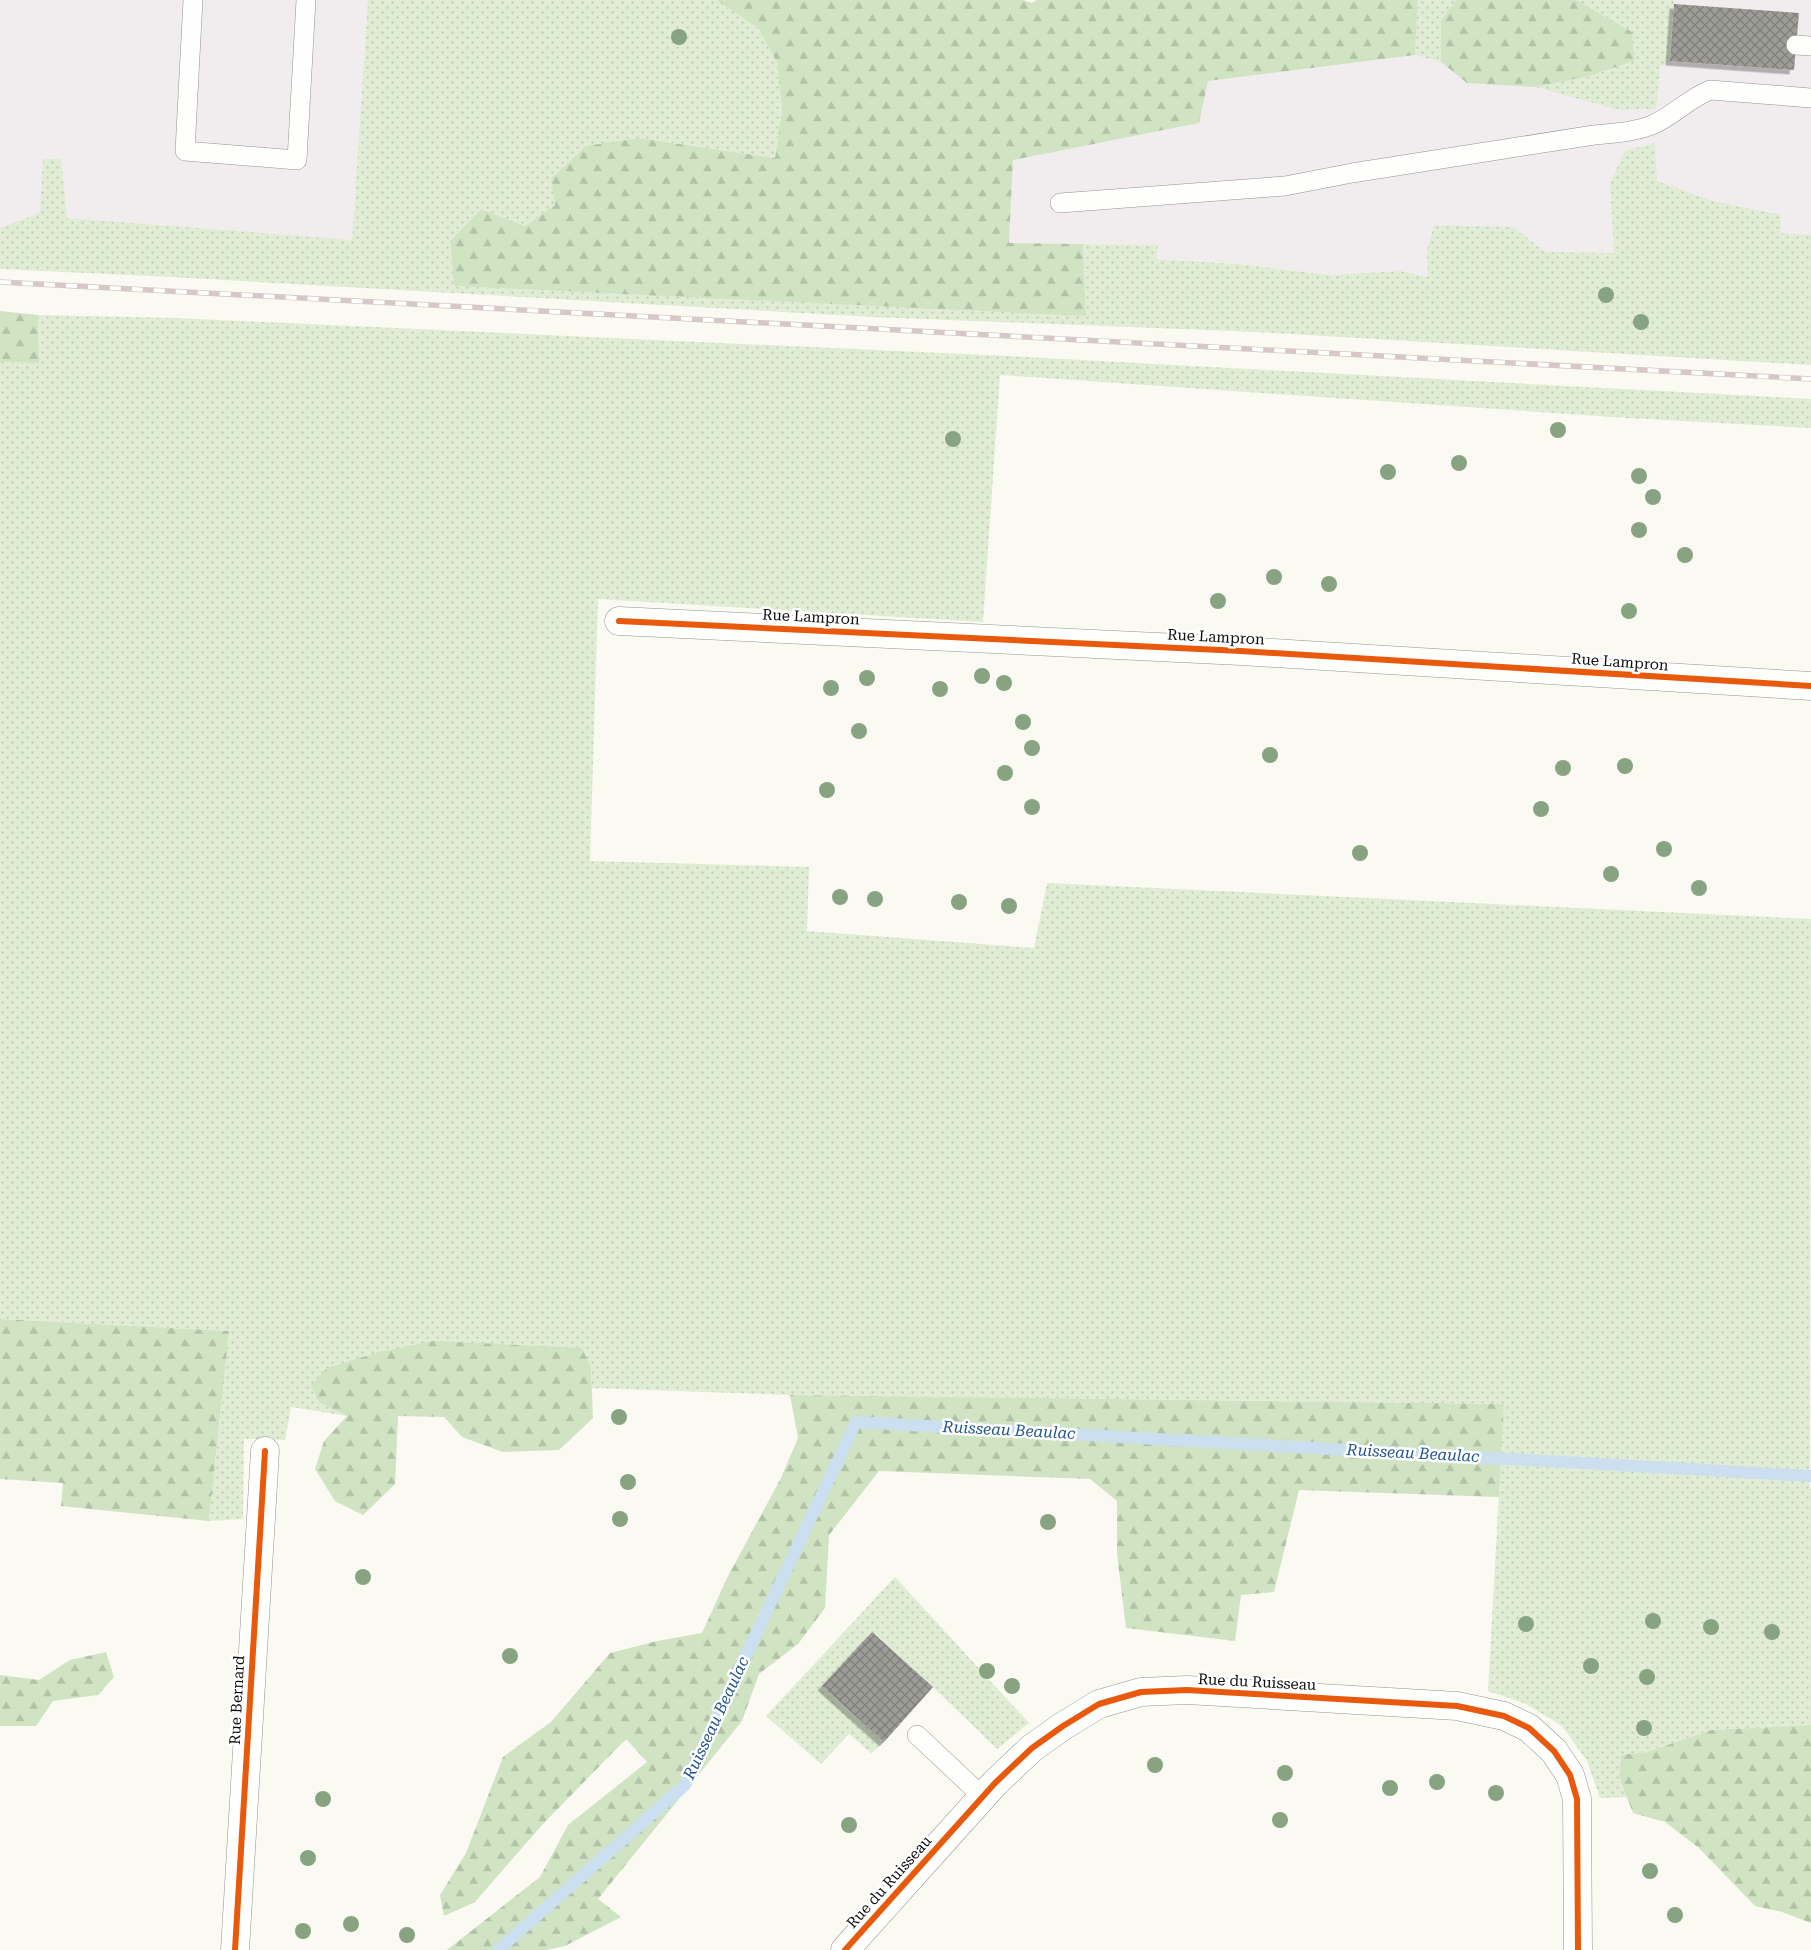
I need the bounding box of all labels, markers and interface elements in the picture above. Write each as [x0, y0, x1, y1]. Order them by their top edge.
street label: Rue Lampron [762, 605, 860, 629]
street label: Rue Lampron [1167, 625, 1265, 649]
street label: Rue Lampron [1571, 650, 1670, 674]
water label: Ruisseau Beaulac [941, 1417, 1077, 1443]
water label: Ruisseau Beaulac [1345, 1440, 1481, 1466]
water label: Ruisseau Beaulac [679, 1653, 753, 1783]
street label: Rue Bernard [226, 1654, 248, 1745]
street label: Rue du Ruisseau [1197, 1670, 1317, 1694]
street label: Rue du Ruisseau [843, 1832, 936, 1932]

